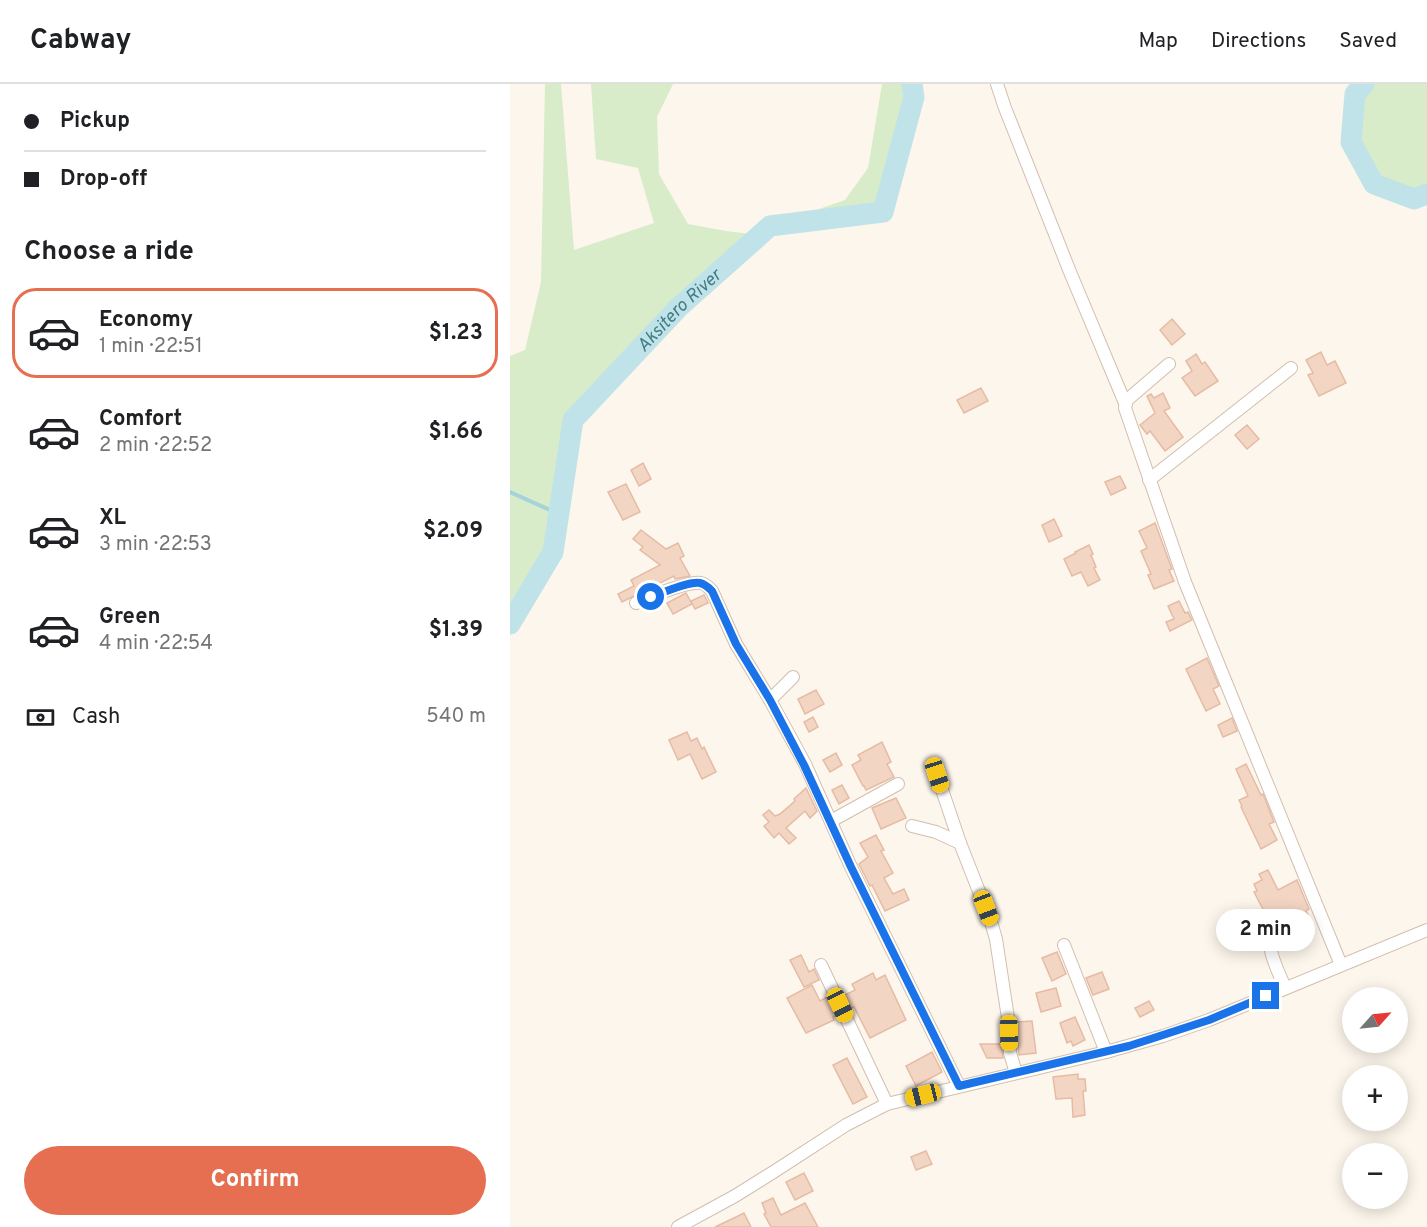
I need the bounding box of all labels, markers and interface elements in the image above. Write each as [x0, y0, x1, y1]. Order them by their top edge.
text: Cabway [30, 23, 131, 59]
text: Map [1138, 28, 1178, 55]
text: Directions [1211, 28, 1306, 55]
text: Saved [1339, 28, 1397, 55]
text: Pickup [60, 108, 130, 135]
text: Drop-off [60, 166, 147, 193]
text: Choose a ride [24, 235, 194, 269]
water label: Aksitero River [633, 263, 728, 357]
icon: car [27, 306, 81, 360]
text: Economy [99, 307, 193, 334]
text: $1.23 [429, 320, 483, 347]
text: 1 min · 22:51 [99, 334, 203, 360]
icon: car [27, 405, 81, 459]
text: Comfort [99, 406, 182, 433]
text: $1.66 [428, 419, 483, 446]
text: 2 min · 22:52 [99, 433, 212, 459]
icon: car [27, 504, 81, 558]
text: XL [99, 505, 126, 532]
text: $2.09 [423, 518, 483, 545]
text: 3 min · 22:53 [99, 532, 212, 558]
route start [637, 583, 664, 610]
icon: car [27, 603, 81, 657]
text: Green [99, 604, 161, 631]
text: $1.39 [429, 617, 483, 644]
text: 4 min · 22:54 [99, 631, 213, 657]
icon: cash [24, 701, 57, 734]
text: Cash [72, 704, 121, 731]
text: 540 m [426, 704, 486, 730]
car [923, 755, 951, 795]
car [971, 888, 1001, 928]
callout: 2 min [1216, 909, 1316, 951]
text: 2 min [1239, 917, 1292, 943]
route end [1252, 982, 1279, 1009]
car [824, 985, 856, 1025]
north arrow [1342, 987, 1408, 1053]
map controls [1342, 987, 1408, 1209]
car [1000, 1015, 1018, 1051]
button: + [1342, 1065, 1408, 1131]
car [903, 1082, 943, 1108]
button: − [1342, 1143, 1408, 1209]
button: Confirm [24, 1146, 486, 1215]

